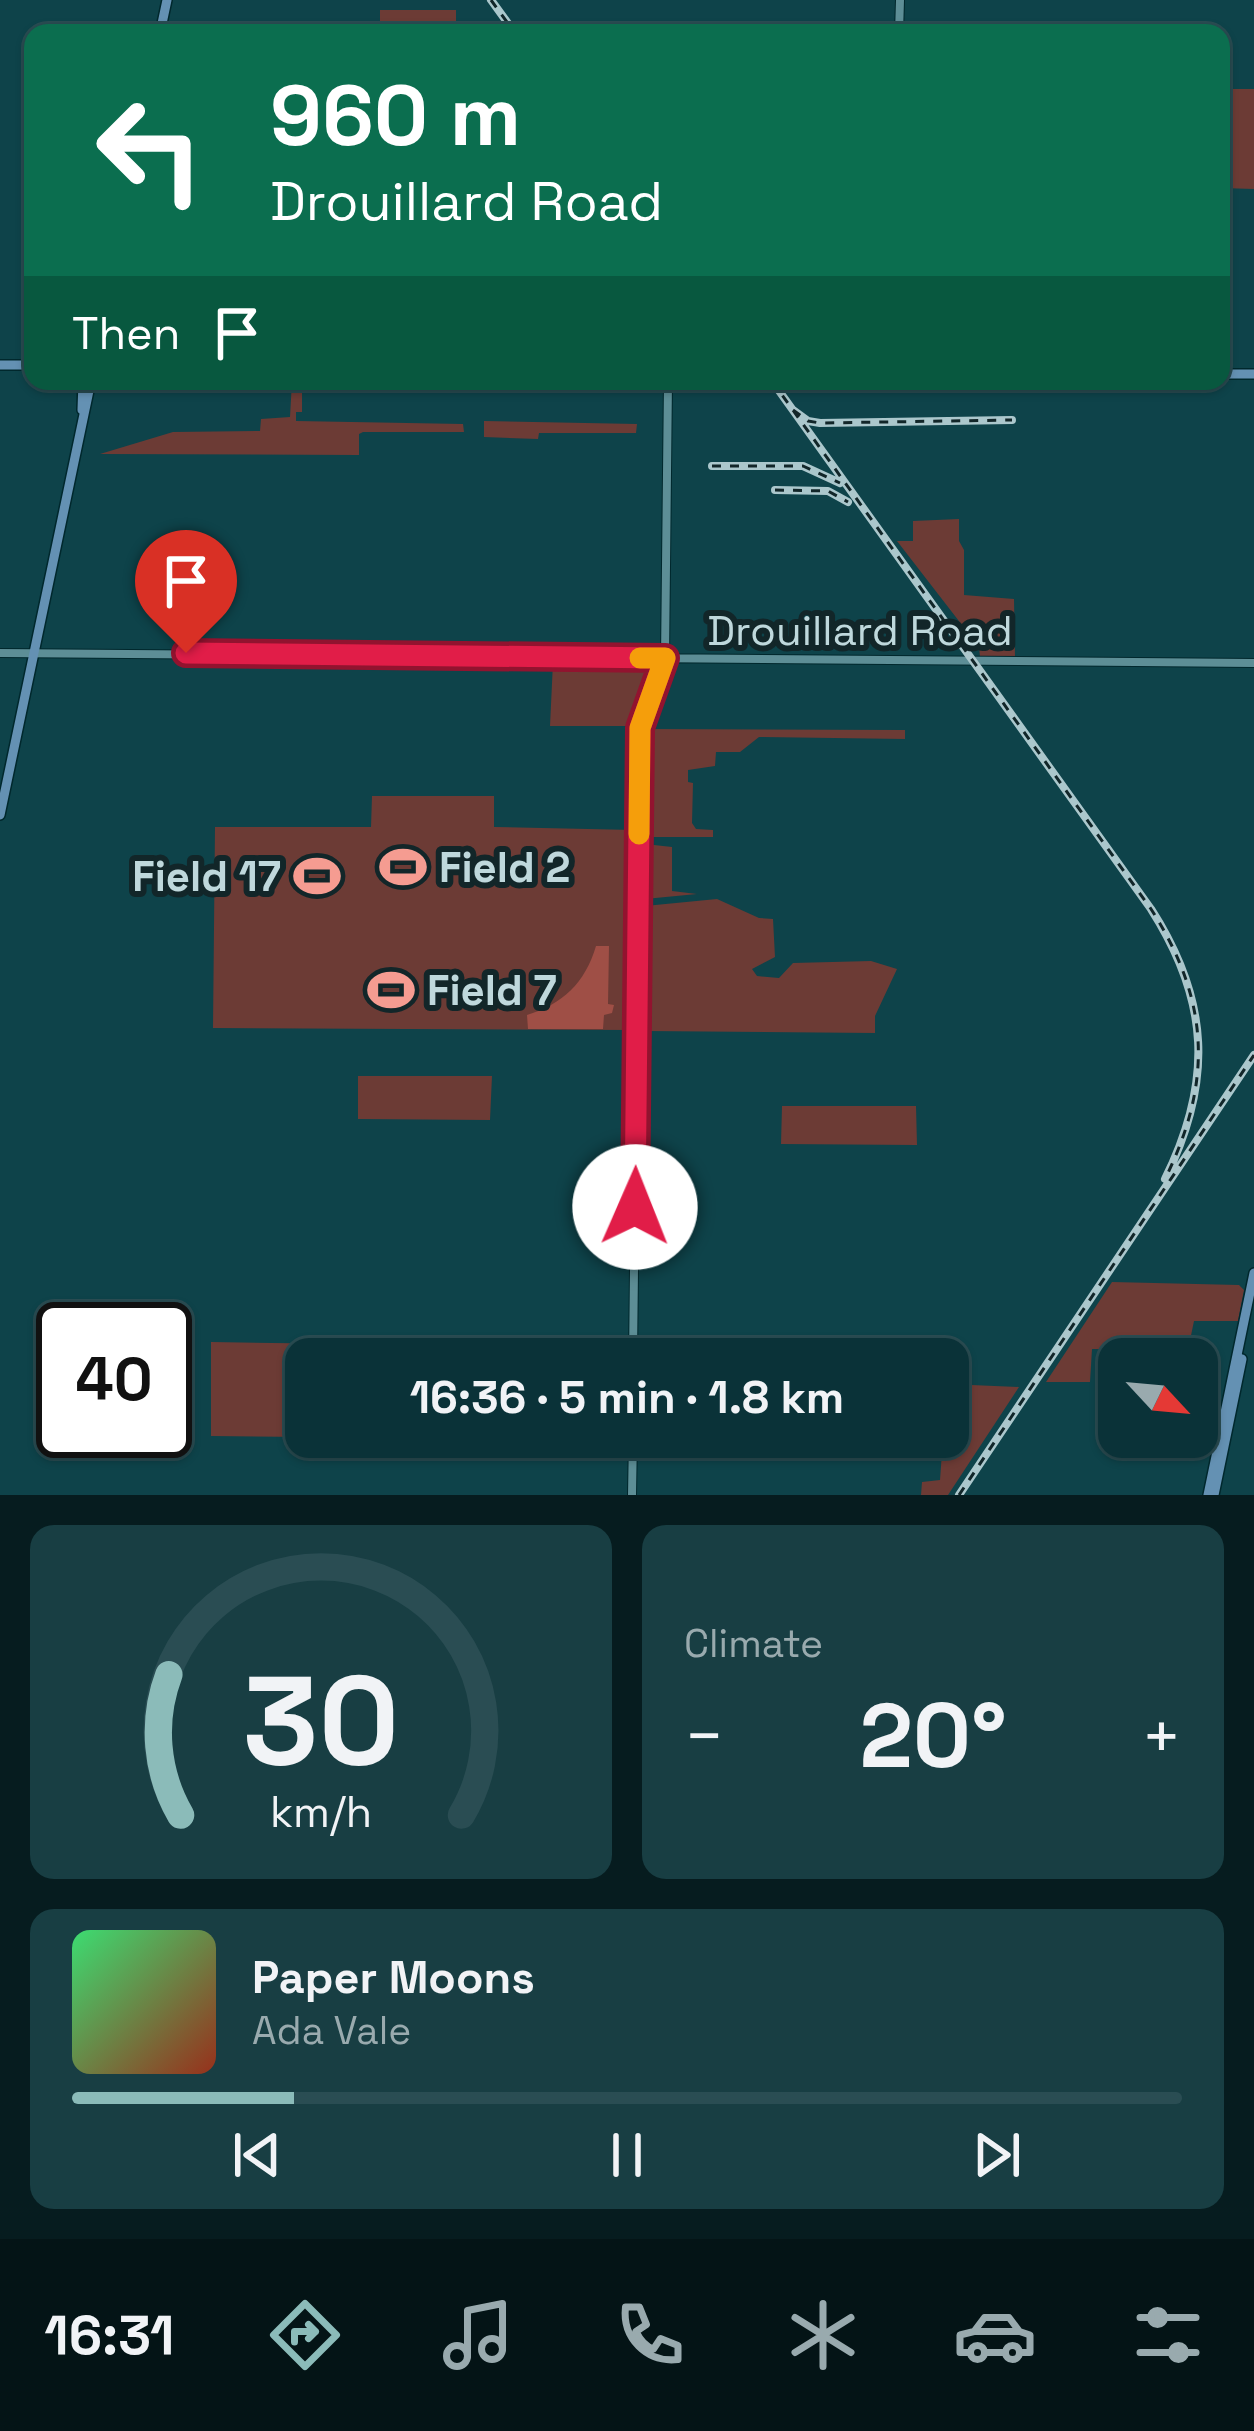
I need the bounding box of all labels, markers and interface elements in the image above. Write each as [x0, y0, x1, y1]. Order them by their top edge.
text: 960 m [270, 62, 521, 170]
icon: left [72, 72, 228, 228]
text: Drouillard Road [270, 167, 663, 236]
icon: arrive [204, 300, 270, 366]
text: Then [72, 305, 180, 362]
pin [135, 530, 237, 653]
icon: arrive [153, 548, 219, 614]
street label: Drouillard Road [707, 604, 1013, 657]
place label: Field 2 [439, 841, 570, 894]
sports icon: Field 2 [378, 842, 428, 892]
place label: Field 17 [132, 850, 281, 903]
sports icon: Field 17 [292, 851, 342, 901]
place label: Field 7 [427, 964, 557, 1017]
sports icon: Field 7 [366, 965, 416, 1015]
position arrow [572, 1144, 698, 1270]
speed limit sign: 40 [36, 1302, 192, 1458]
north arrow [1098, 1338, 1218, 1458]
map controls [1098, 1338, 1218, 1458]
text: 16:36 · 5 min · 1.8 km [410, 1369, 844, 1426]
text: Climate [684, 1619, 823, 1668]
text: 30 [243, 1641, 399, 1800]
text: 20° [859, 1678, 1007, 1793]
text: − [684, 1694, 725, 1778]
text: + [1141, 1694, 1182, 1778]
text: km/h [270, 1785, 372, 1840]
text: Paper Moons [252, 1949, 535, 2006]
text: Ada Vale [252, 2006, 411, 2055]
icon: previous [224, 2122, 290, 2188]
icon: pause [594, 2122, 660, 2188]
icon: next [964, 2122, 1030, 2188]
icon: directions [263, 2293, 347, 2377]
icon: music [436, 2293, 520, 2377]
icon: phone [608, 2293, 692, 2377]
icon: climate [781, 2293, 865, 2377]
icon: car [953, 2293, 1037, 2377]
icon: filters [1126, 2293, 1210, 2377]
text: 16:31 [44, 2301, 174, 2370]

